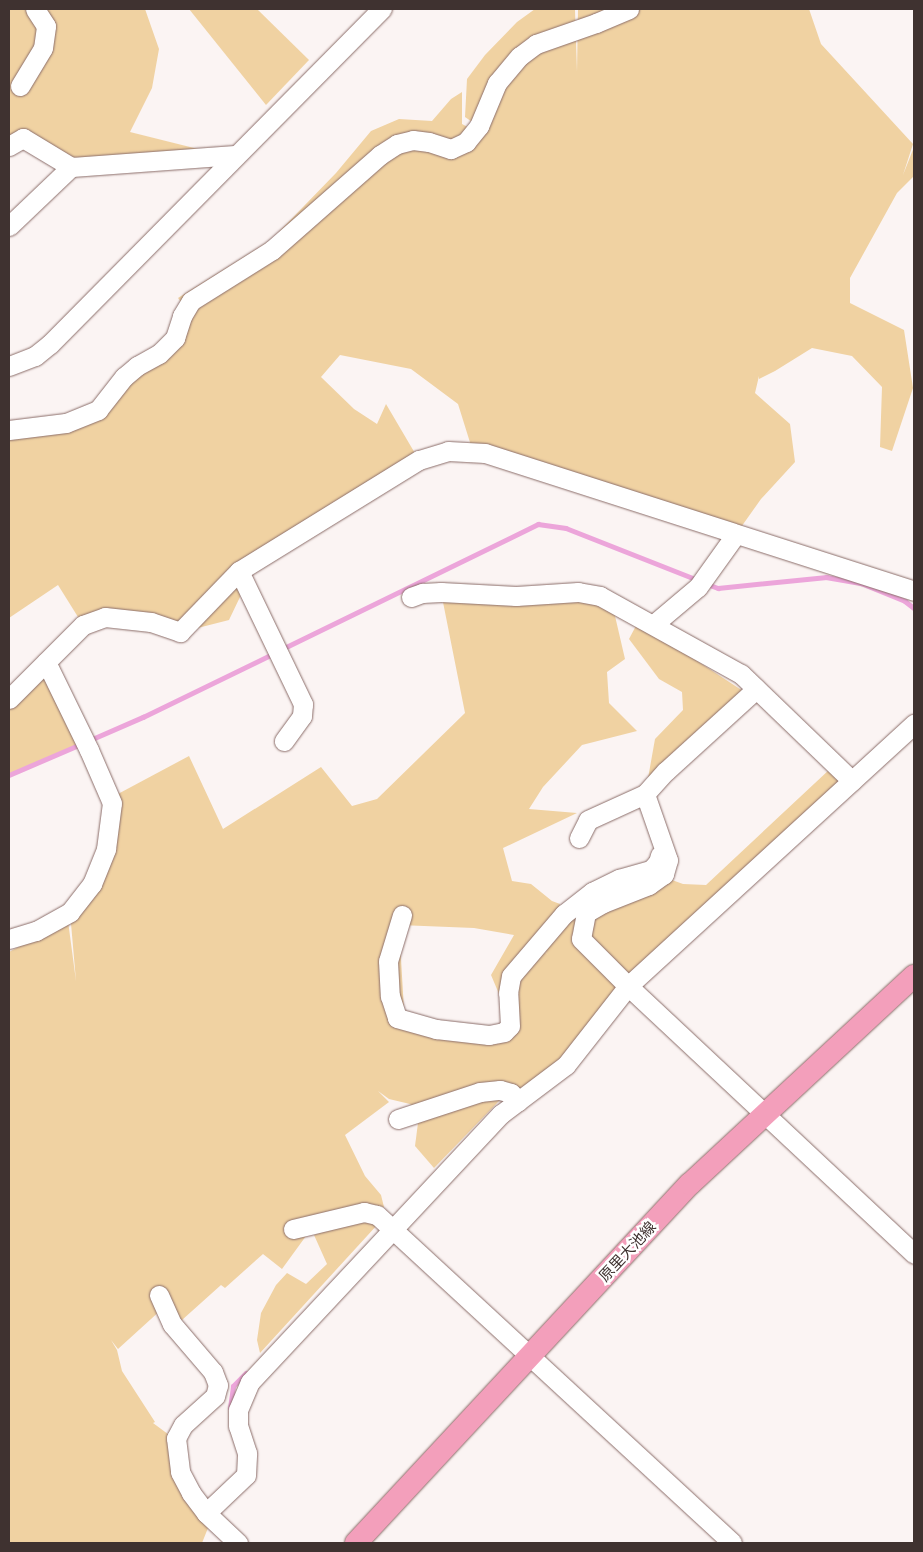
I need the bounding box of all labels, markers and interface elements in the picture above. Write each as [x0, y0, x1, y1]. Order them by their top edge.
street label: 原里大池線 [596, 1218, 660, 1286]

